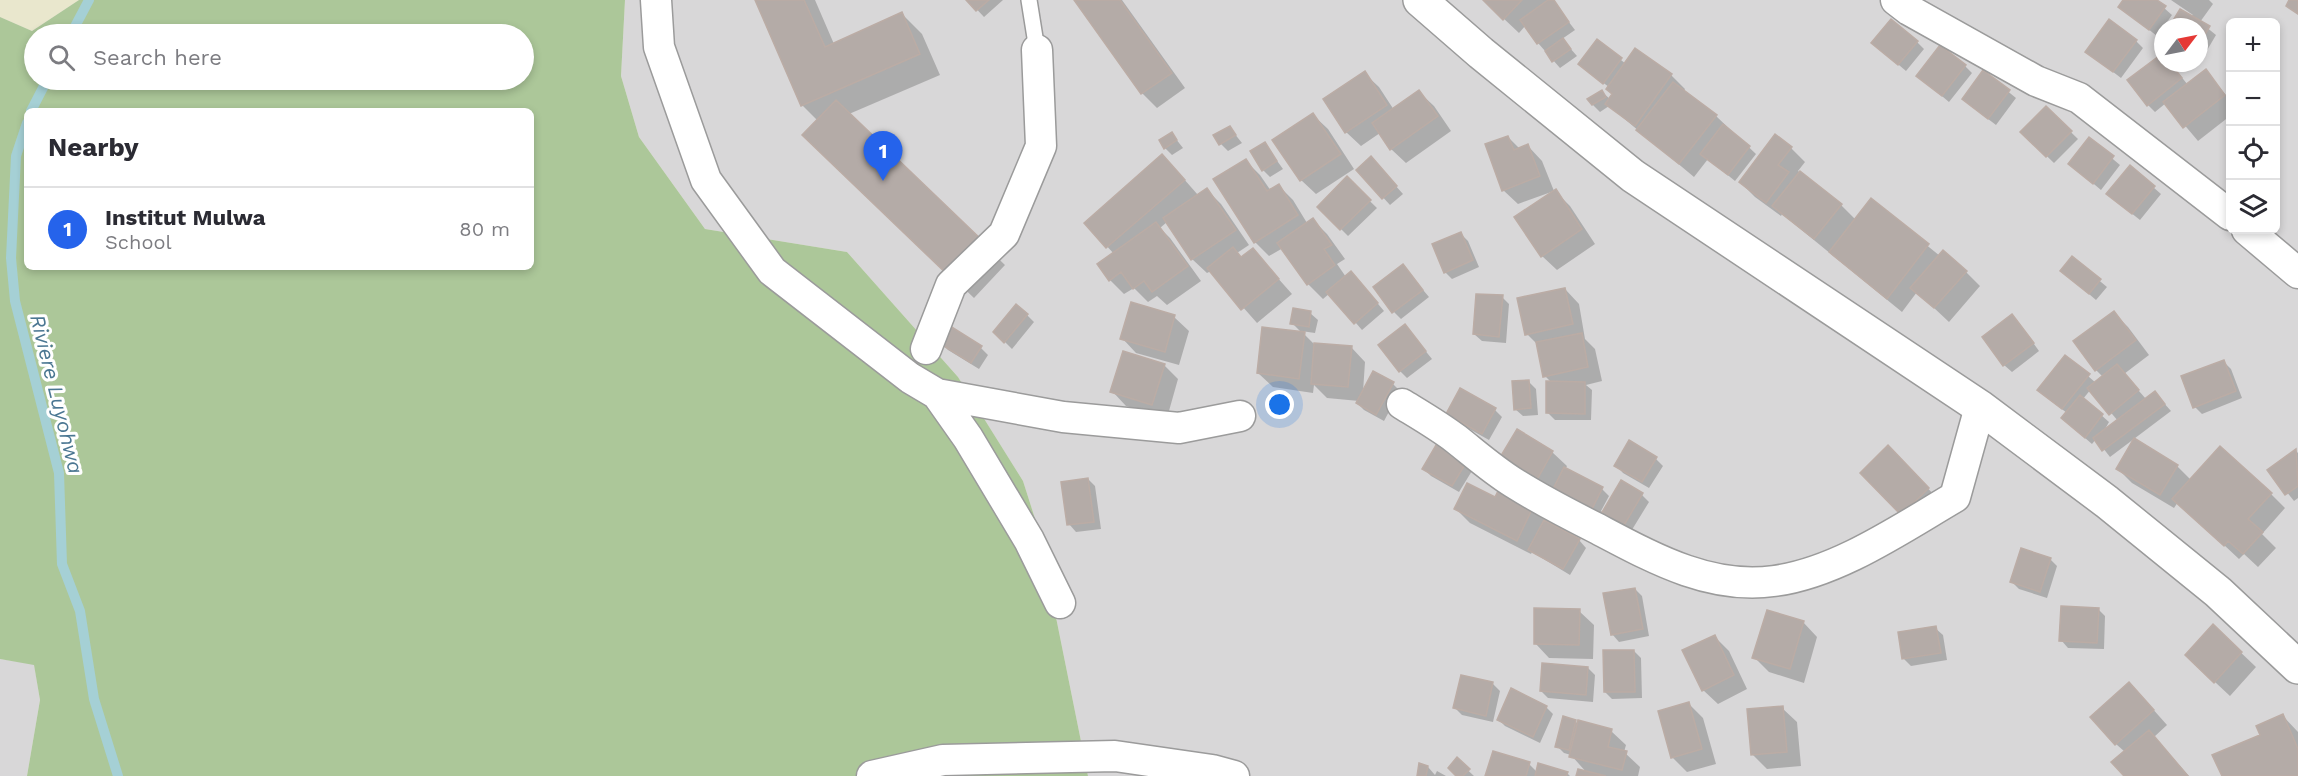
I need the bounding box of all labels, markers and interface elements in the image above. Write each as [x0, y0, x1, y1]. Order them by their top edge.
north arrow [2154, 18, 2208, 72]
map controls [2226, 18, 2280, 234]
button: + [2226, 18, 2280, 72]
search box [24, 24, 534, 90]
icon: search [45, 41, 78, 74]
text: Search here [93, 45, 222, 70]
button: − [2226, 72, 2280, 126]
button: locate [2226, 126, 2280, 180]
text: Nearby [48, 132, 139, 162]
pin: 1 [864, 132, 902, 181]
button: layers [2226, 180, 2280, 234]
text: Institut Mulwa [105, 205, 265, 230]
text: 1 [63, 217, 72, 241]
text: 80 m [459, 217, 510, 241]
text: School [105, 230, 172, 254]
water label: Riviere Luyohwa [25, 312, 89, 476]
your location [1265, 390, 1294, 419]

